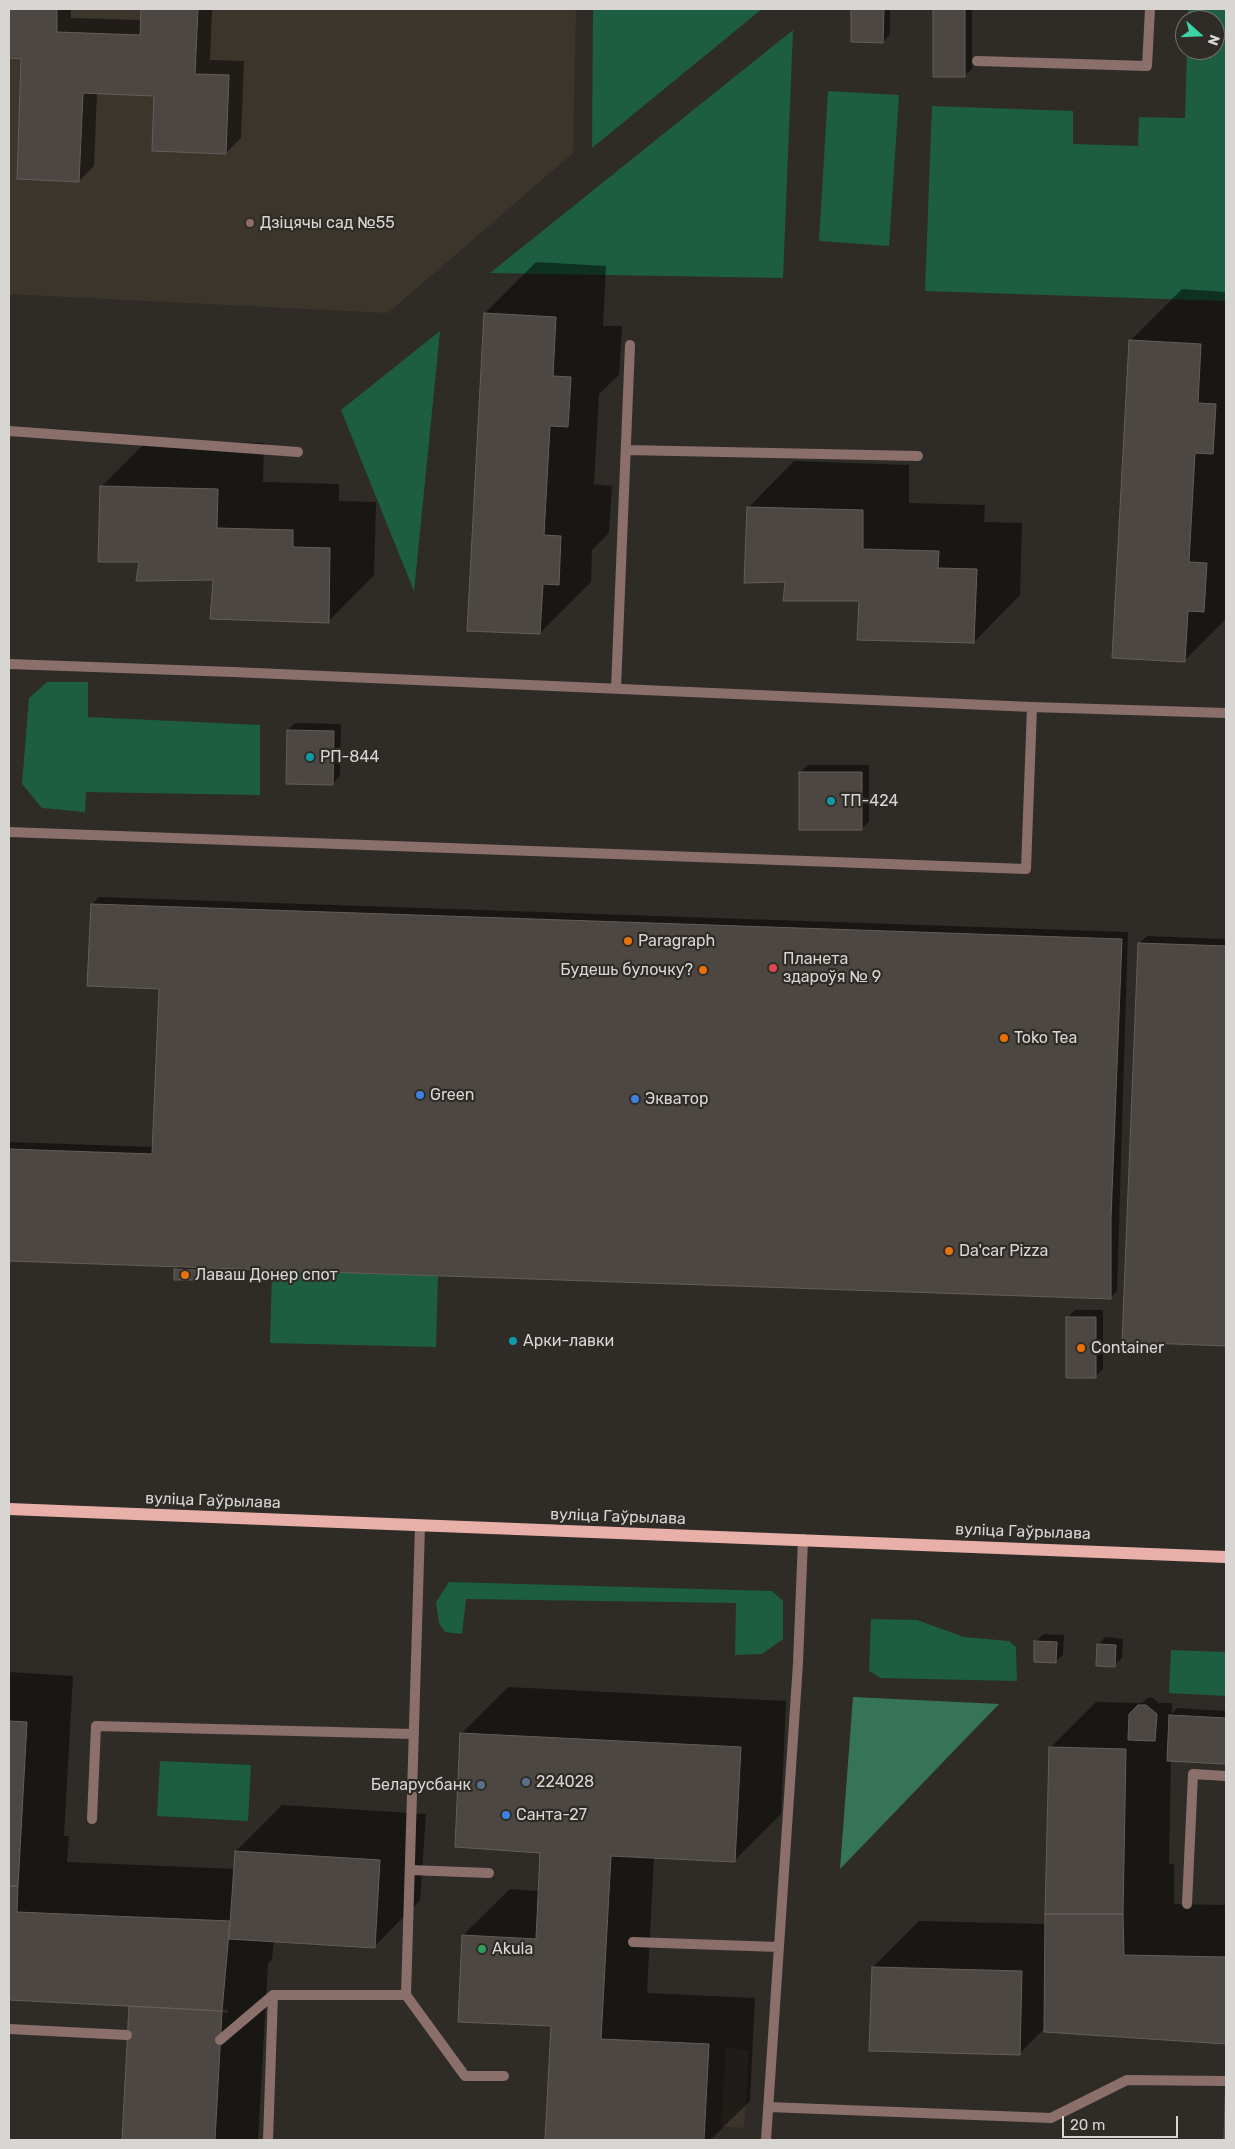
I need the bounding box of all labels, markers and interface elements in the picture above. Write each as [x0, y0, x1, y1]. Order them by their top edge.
north arrow [1175, 10, 1225, 60]
text: N [1204, 32, 1223, 48]
place label: Дзіцячы сад №55 [260, 213, 395, 233]
marker: Дзіцячы сад №55 [244, 217, 256, 229]
place label: РП-844 [320, 747, 379, 767]
marker: РП-844 [304, 751, 316, 763]
place label: ТП-424 [841, 791, 898, 811]
marker: ТП-424 [825, 795, 837, 807]
place label: Paragraph [638, 931, 715, 951]
marker: Paragraph [622, 935, 634, 947]
place label: Планета здароўя № 9 [783, 949, 881, 987]
place label: Будешь булочку? [560, 960, 693, 980]
marker: Планета здароўя № 9 [767, 962, 779, 974]
marker: Будешь булочку? [697, 964, 709, 976]
place label: Toko Tea [1014, 1028, 1077, 1048]
marker: Toko Tea [998, 1032, 1010, 1044]
place label: Green [430, 1085, 474, 1105]
marker: Green [414, 1089, 426, 1101]
place label: Экватор [645, 1089, 709, 1109]
marker: Экватор [629, 1093, 641, 1105]
place label: Da'car Pizza [959, 1241, 1048, 1261]
marker: Da'car Pizza [943, 1245, 955, 1257]
place label: Лаваш Донер спот [195, 1265, 338, 1285]
marker: Лаваш Донер спот [179, 1269, 191, 1281]
place label: Арки-лавки [523, 1331, 614, 1351]
marker: Арки-лавки [507, 1335, 519, 1347]
place label: Container [1091, 1338, 1164, 1358]
marker: Container [1075, 1342, 1087, 1354]
street label: вуліца Гаўрылава [145, 1489, 281, 1513]
street label: вуліца Гаўрылава [550, 1505, 686, 1529]
street label: вуліца Гаўрылава [955, 1520, 1091, 1544]
place label: 224028 [536, 1772, 594, 1792]
place label: Беларусбанк [371, 1775, 471, 1795]
marker: 224028 [520, 1776, 532, 1788]
marker: Беларусбанк [475, 1779, 487, 1791]
place label: Санта-27 [516, 1805, 587, 1825]
marker: Санта-27 [500, 1809, 512, 1821]
place label: Akula [492, 1939, 533, 1959]
marker: Akula [476, 1943, 488, 1955]
scale bar [1065, 2106, 1181, 2138]
text: 20 m [1070, 2116, 1105, 2134]

